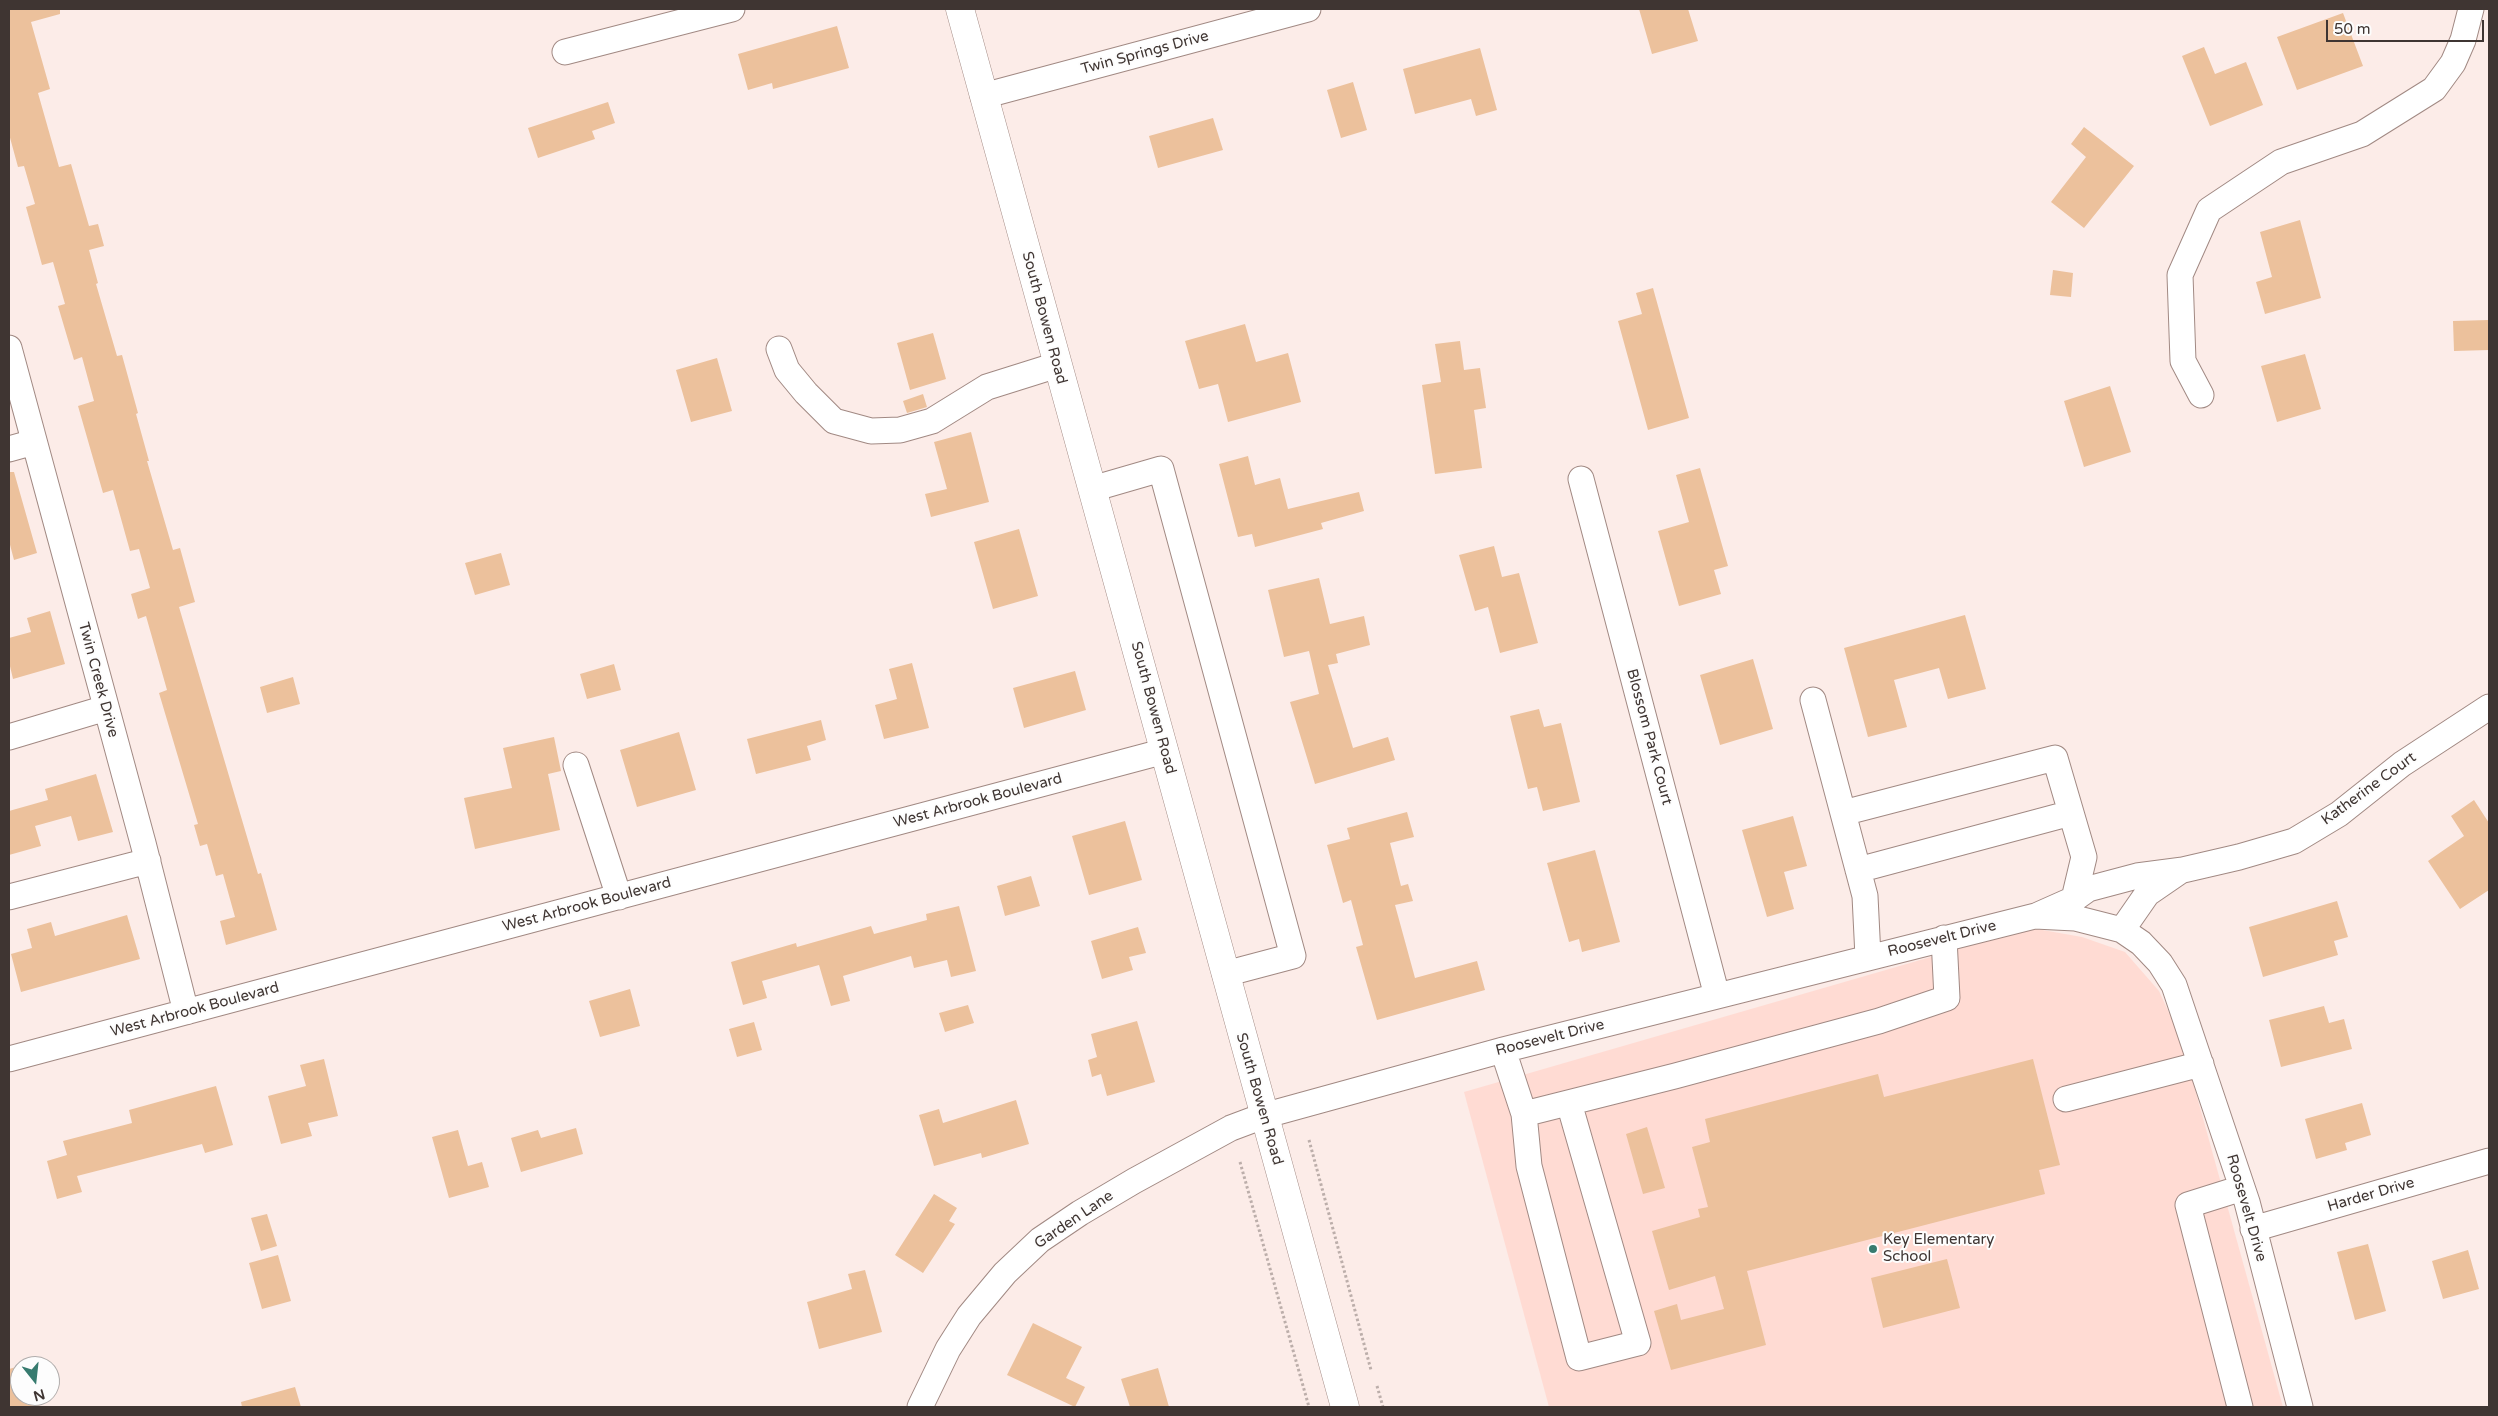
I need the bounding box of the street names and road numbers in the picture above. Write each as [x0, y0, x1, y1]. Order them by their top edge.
street label: Twin Springs Drive [1079, 27, 1211, 79]
street label: South Bowen Road [1018, 250, 1070, 386]
street label: Twin Creek Drive [74, 620, 122, 740]
street label: South Bowen Road [1127, 640, 1179, 776]
street label: Blossom Park Court [1622, 667, 1676, 807]
street label: Katherine Court [2318, 749, 2420, 829]
street label: West Arbrook Boulevard [892, 770, 1064, 832]
street label: West Arbrook Boulevard [501, 874, 673, 936]
street label: Roosevelt Drive [1886, 917, 1998, 961]
street label: West Arbrook Boulevard [109, 979, 281, 1041]
street label: Roosevelt Drive [1494, 1016, 1606, 1060]
street label: South Bowen Road [1232, 1031, 1286, 1167]
street label: Roosevelt Drive [2222, 1152, 2270, 1264]
street label: Harder Drive [2325, 1174, 2417, 1216]
street label: Garden Lane [1031, 1187, 1117, 1253]

